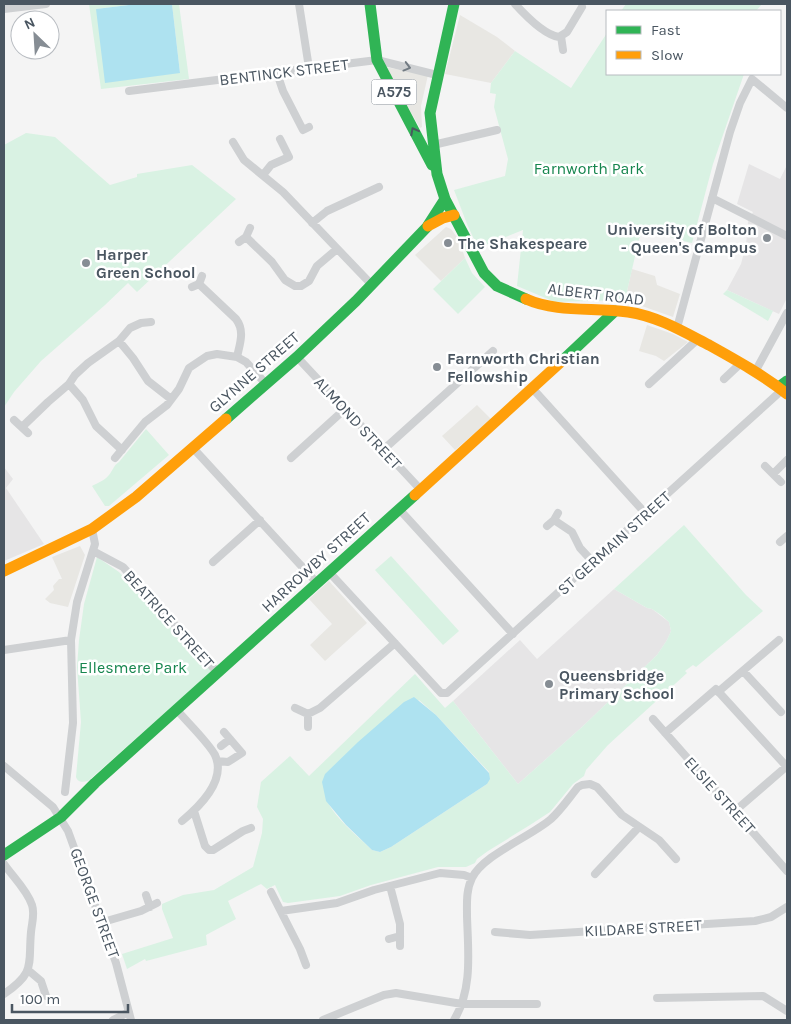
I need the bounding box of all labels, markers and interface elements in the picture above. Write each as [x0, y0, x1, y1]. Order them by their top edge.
north arrow [10, 10, 60, 60]
legend [606, 10, 781, 75]
text: N [22, 14, 38, 33]
text: Fast [651, 21, 681, 39]
text: Slow [651, 46, 683, 64]
street label: BENTINCK STREET [218, 55, 350, 89]
one-way arrow [403, 62, 411, 72]
road number: A575 [372, 80, 416, 104]
one-way arrow [410, 127, 420, 136]
park label: Farnworth Park [534, 159, 644, 178]
place label: University of Bolton - Queen's Campus [607, 220, 757, 257]
marker: University of Bolton - Queen's Campus [761, 232, 773, 244]
place label: The Shakespeare [458, 234, 587, 253]
marker: The Shakespeare [442, 237, 454, 249]
place label: Harper Green School [96, 245, 196, 282]
marker: Harper Green School [80, 257, 92, 269]
street label: ALBERT ROAD [547, 279, 645, 309]
street label: GLYNNE STREET [205, 328, 303, 416]
place label: Farnworth Christian Fellowship [447, 349, 600, 386]
marker: Farnworth Christian Fellowship [431, 361, 443, 373]
street label: ALMOND STREET [310, 373, 406, 473]
street label: ST GERMAIN STREET [553, 487, 675, 599]
street label: HARROWBY STREET [258, 508, 374, 616]
street label: BEATRICE STREET [120, 566, 218, 672]
park label: Ellesmere Park [79, 658, 187, 677]
place label: Queensbridge Primary School [559, 666, 674, 703]
marker: Queensbridge Primary School [543, 678, 555, 690]
street label: ELSIE STREET [681, 753, 759, 837]
street label: GEORGE STREET [66, 845, 124, 961]
street label: KILDARE STREET [584, 915, 702, 941]
scale bar [12, 982, 129, 1014]
text: 100 m [20, 990, 60, 1008]

